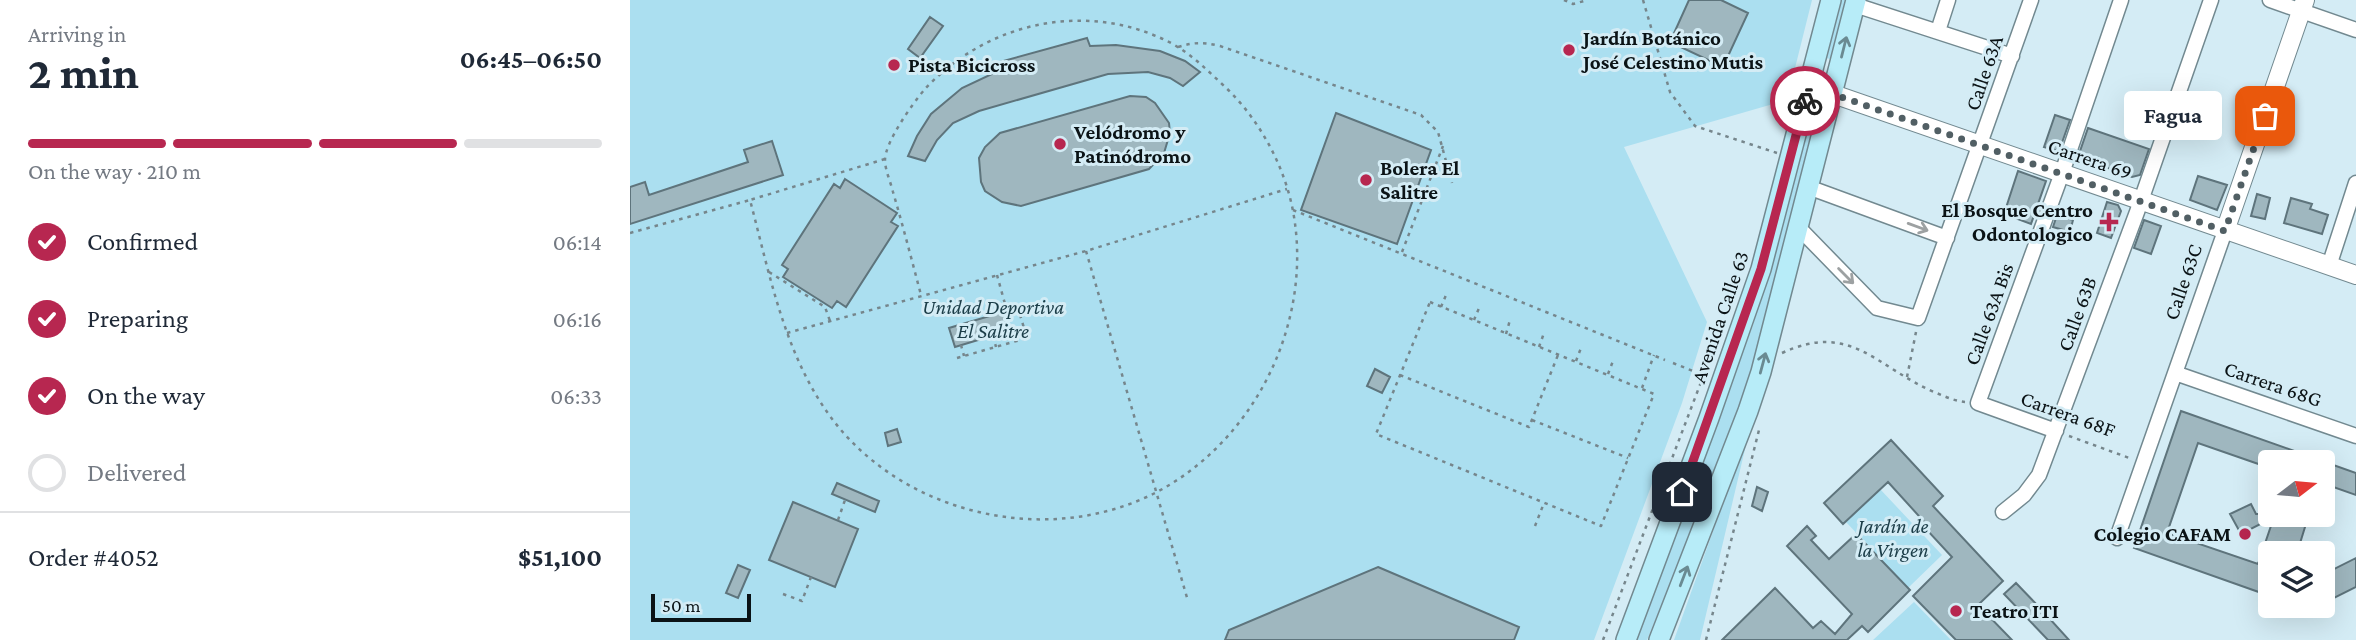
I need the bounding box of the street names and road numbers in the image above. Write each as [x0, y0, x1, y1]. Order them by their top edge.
street label: Calle 63A [1960, 32, 2008, 114]
street label: Carrera 69 [2045, 133, 2135, 185]
street label: Calle 63C [2159, 241, 2207, 323]
street label: Avenida Calle 63 [1686, 248, 1754, 386]
street label: Calle 63A Bis [1959, 260, 2019, 368]
street label: Calle 63B [2052, 273, 2102, 355]
street label: Carrera 68G [2221, 356, 2325, 412]
street label: Carrera 68F [2017, 386, 2119, 442]

